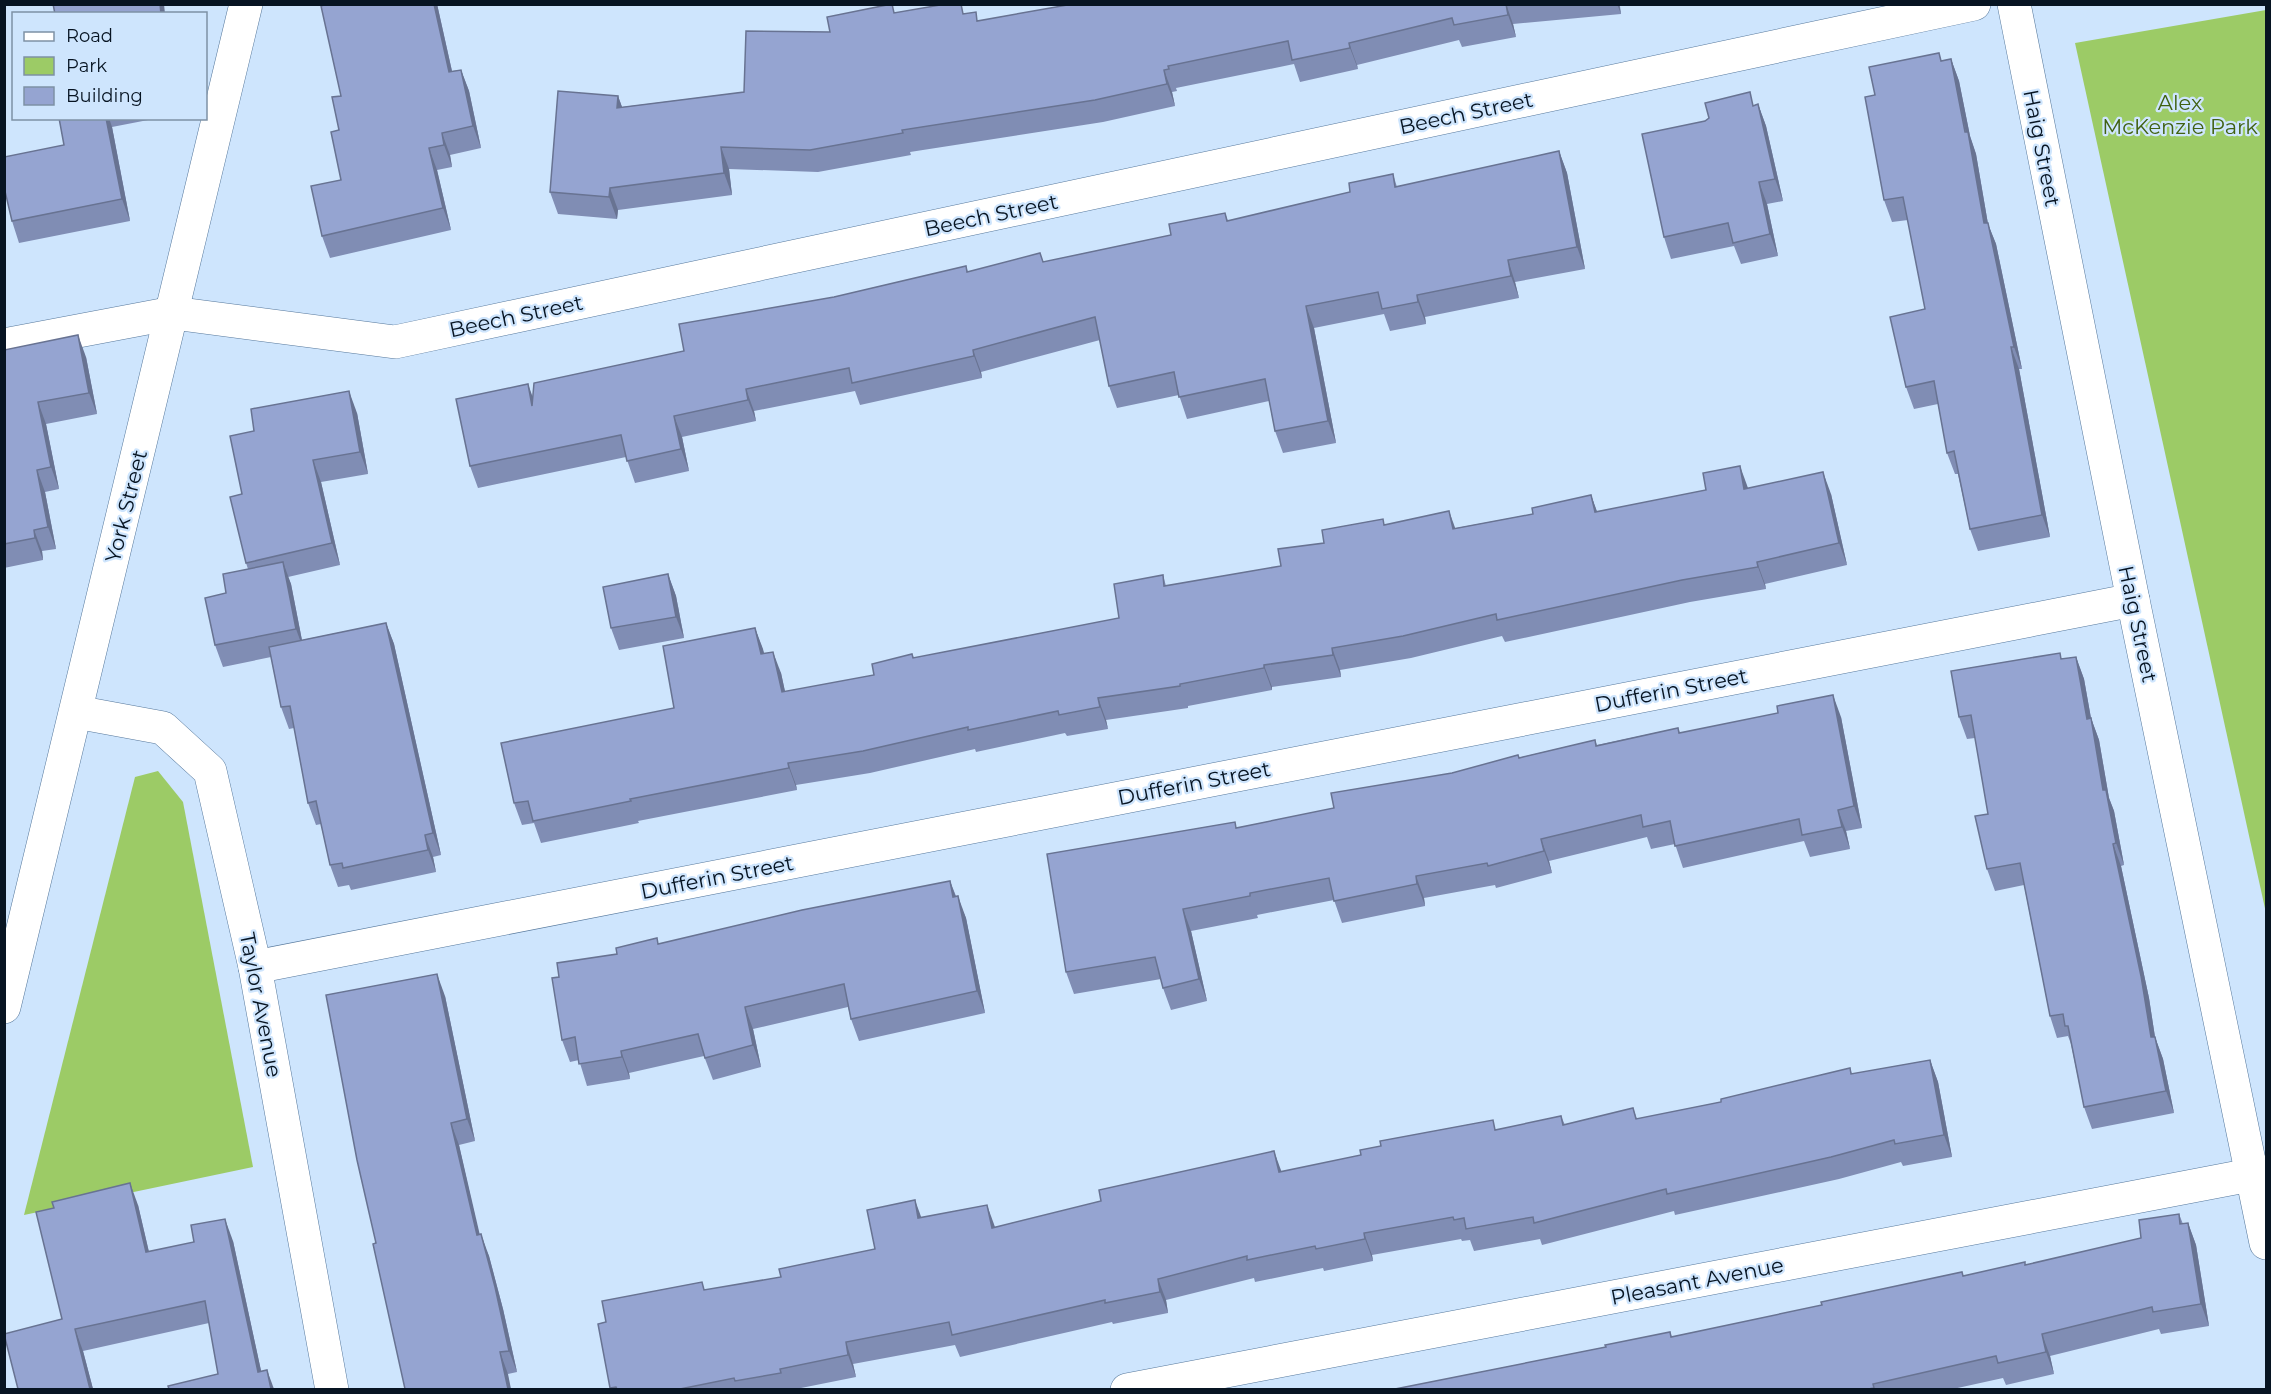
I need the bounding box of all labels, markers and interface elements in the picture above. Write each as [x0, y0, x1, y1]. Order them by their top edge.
legend [12, 12, 207, 120]
text: Road [66, 25, 113, 47]
text: Park [66, 55, 107, 77]
text: Building [66, 85, 143, 107]
street label: Beech Street [1397, 87, 1535, 139]
street label: Haig Street [2018, 87, 2066, 209]
park label: Alex McKenzie Park [2102, 90, 2258, 139]
street label: Beech Street [922, 189, 1060, 241]
street label: Beech Street [447, 290, 585, 342]
street label: York Street [100, 447, 152, 565]
street label: Haig Street [2113, 563, 2163, 685]
street label: Dufferin Street [1592, 663, 1750, 717]
street label: Dufferin Street [1115, 756, 1273, 810]
street label: Dufferin Street [638, 850, 796, 904]
street label: Taylor Avenue [235, 931, 287, 1079]
street label: Pleasant Avenue [1608, 1252, 1786, 1310]

